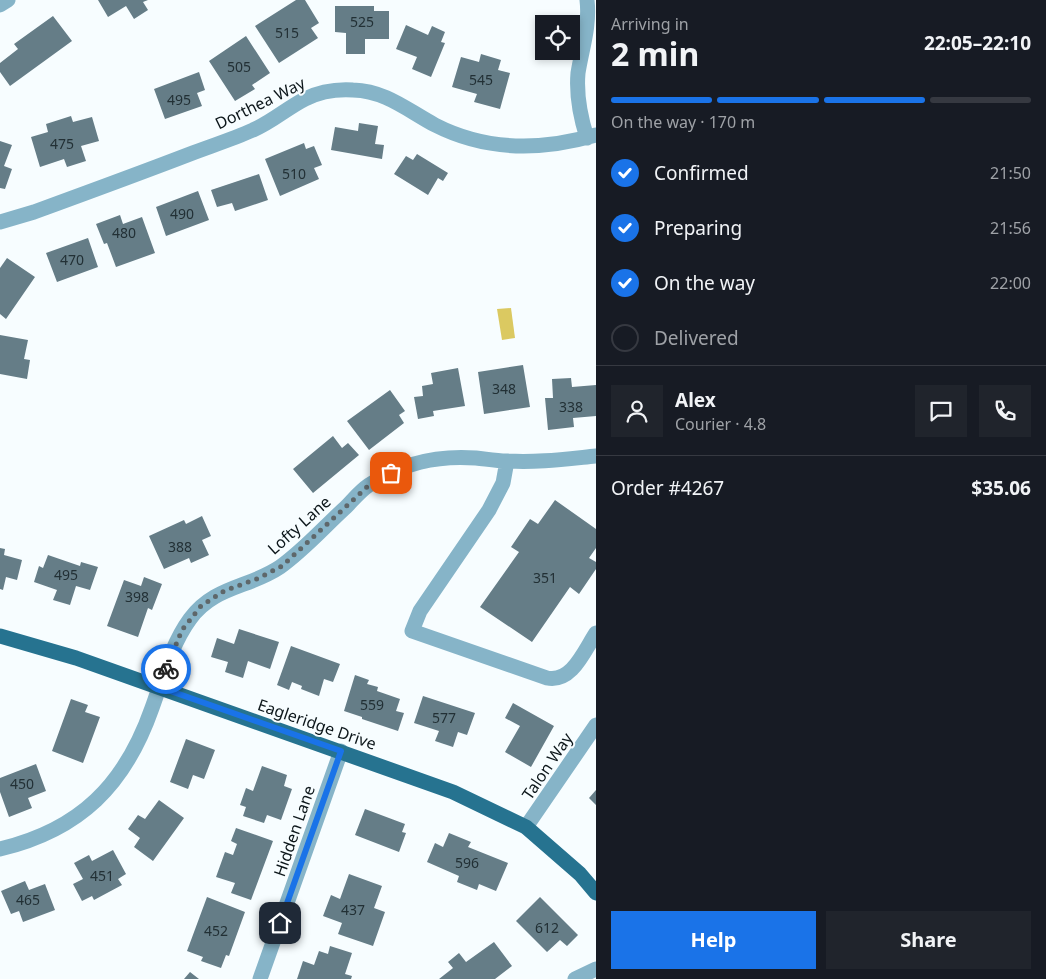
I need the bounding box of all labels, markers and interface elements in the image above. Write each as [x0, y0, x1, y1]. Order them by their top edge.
house number: 525 [350, 12, 374, 31]
text: Arriving in [611, 13, 689, 35]
map controls [535, 15, 580, 60]
button: locate [535, 15, 580, 60]
house number: 515 [275, 23, 299, 42]
text: 22:05–22:10 [924, 30, 1031, 56]
text: 2 min [611, 32, 699, 75]
house number: 505 [227, 57, 251, 76]
house number: 545 [469, 70, 493, 89]
street label: Dorthea Way [211, 71, 309, 134]
house number: 495 [167, 90, 191, 109]
text: On the way · 170 m [611, 111, 755, 133]
house number: 475 [50, 134, 74, 153]
icon: check [611, 159, 639, 187]
text: Confirmed [654, 160, 749, 186]
text: 21:50 [990, 162, 1031, 184]
house number: 510 [282, 164, 306, 183]
house number: 490 [170, 204, 194, 223]
icon: check [611, 214, 639, 242]
text: Preparing [654, 215, 742, 241]
text: 21:56 [990, 217, 1031, 239]
house number: 480 [112, 223, 136, 242]
house number: 470 [60, 250, 84, 269]
icon: check [611, 269, 639, 297]
text: On the way [654, 270, 755, 296]
text: 22:00 [990, 272, 1031, 294]
text: Delivered [654, 325, 739, 351]
house number: 348 [492, 379, 516, 398]
button: person [611, 385, 663, 437]
button: chat [915, 385, 967, 437]
button: phone [979, 385, 1031, 437]
text: Alex [675, 387, 716, 413]
house number: 338 [559, 397, 583, 416]
text: Courier · 4.8 [675, 413, 766, 435]
pin [370, 452, 412, 494]
icon: bag [377, 459, 405, 487]
text: Order #4267 [611, 475, 724, 501]
text: $35.06 [971, 475, 1031, 501]
street label: Lofty Lane [263, 491, 335, 559]
house number: 388 [168, 537, 192, 556]
house number: 495 [54, 565, 78, 584]
house number: 351 [533, 568, 557, 587]
house number: 398 [125, 587, 149, 606]
courier [141, 644, 191, 694]
icon: bike [152, 655, 180, 683]
street label: Eagleridge Drive [255, 693, 379, 755]
house number: 559 [360, 695, 384, 714]
house number: 577 [432, 708, 456, 727]
street label: Talon Way [517, 728, 578, 804]
house number: 450 [10, 774, 34, 793]
street label: Hidden Lane [268, 782, 320, 880]
house number: 596 [455, 853, 479, 872]
house number: 451 [90, 866, 114, 885]
house number: 465 [16, 890, 40, 909]
house number: 437 [341, 900, 365, 919]
pin [259, 902, 301, 944]
icon: home [266, 909, 294, 937]
button: Help [611, 911, 816, 969]
button: Share [826, 911, 1031, 969]
house number: 612 [535, 918, 559, 937]
house number: 452 [204, 921, 228, 940]

